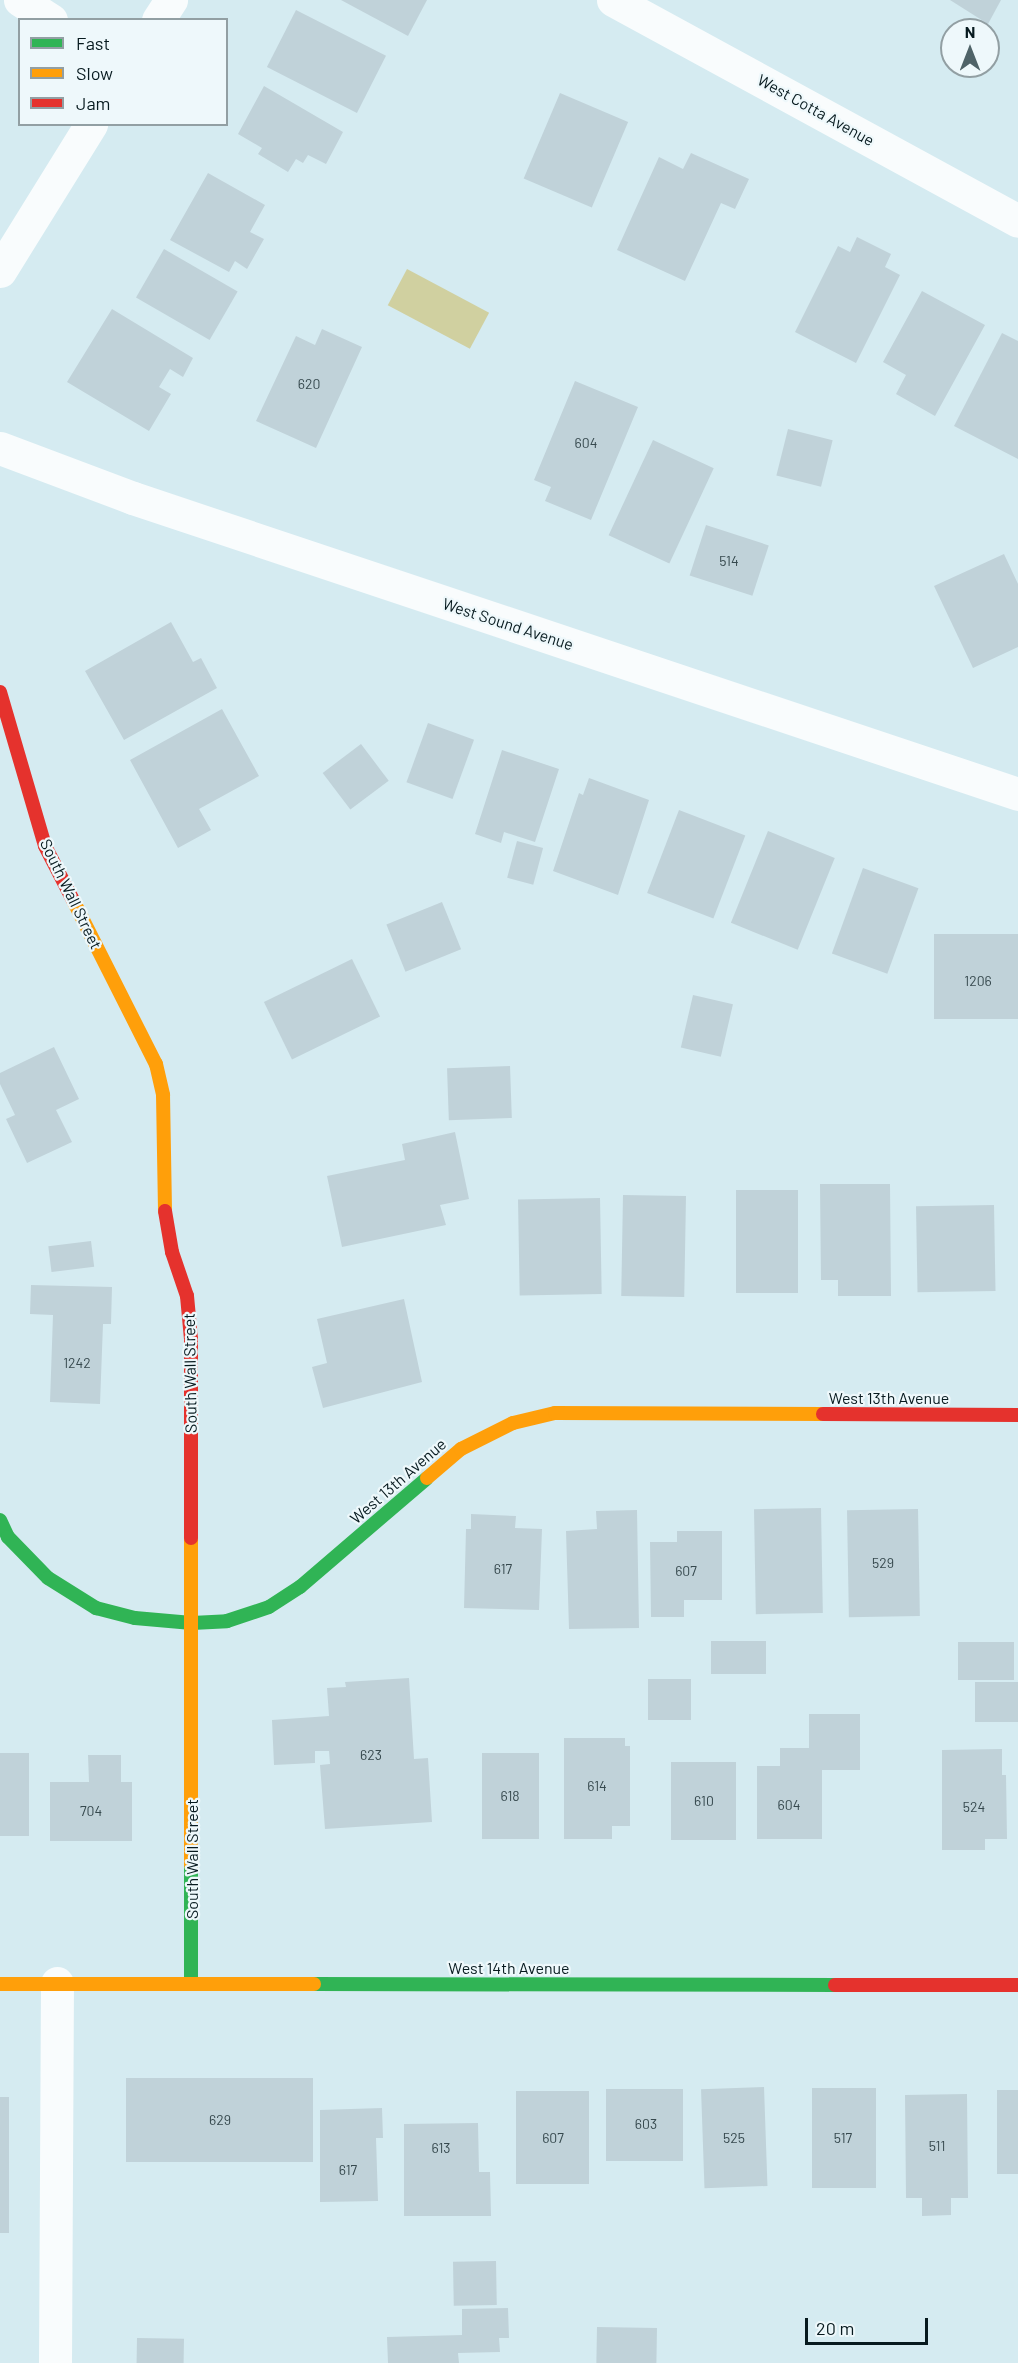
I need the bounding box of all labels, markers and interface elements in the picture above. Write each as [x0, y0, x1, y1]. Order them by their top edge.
legend [18, 18, 228, 126]
north arrow [940, 18, 1000, 78]
text: N [965, 22, 975, 41]
text: Fast [76, 32, 110, 54]
text: Slow [76, 62, 113, 84]
street label: West Cotta Avenue [754, 70, 878, 150]
text: Jam [76, 92, 110, 114]
house number: 620 [298, 376, 320, 392]
house number: 604 [575, 435, 597, 451]
house number: 514 [719, 553, 739, 569]
street label: West Sound Avenue [440, 594, 576, 654]
street label: South Wall Street [36, 836, 106, 952]
house number: 1206 [964, 973, 992, 989]
street label: South Wall Street [179, 1313, 201, 1433]
house number: 1242 [63, 1355, 91, 1371]
street label: West 13th Avenue [829, 1388, 949, 1408]
street label: West 13th Avenue [346, 1434, 450, 1528]
house number: 529 [872, 1555, 894, 1571]
house number: 617 [494, 1561, 512, 1577]
house number: 607 [675, 1563, 697, 1579]
house number: 623 [360, 1747, 382, 1763]
house number: 614 [587, 1778, 607, 1794]
house number: 618 [500, 1788, 520, 1804]
house number: 610 [694, 1793, 714, 1809]
house number: 604 [778, 1797, 800, 1813]
street label: South Wall Street [182, 1799, 202, 1919]
house number: 524 [963, 1799, 985, 1815]
house number: 704 [80, 1803, 102, 1819]
street label: West 14th Avenue [448, 1958, 570, 1978]
house number: 629 [209, 2112, 231, 2128]
house number: 603 [635, 2116, 657, 2132]
house number: 607 [542, 2130, 564, 2146]
house number: 525 [723, 2130, 745, 2146]
house number: 517 [834, 2130, 852, 2146]
house number: 511 [929, 2138, 945, 2154]
house number: 613 [431, 2140, 451, 2156]
house number: 617 [339, 2162, 357, 2178]
scale bar [808, 2306, 931, 2344]
text: 20 m [816, 2317, 854, 2339]

